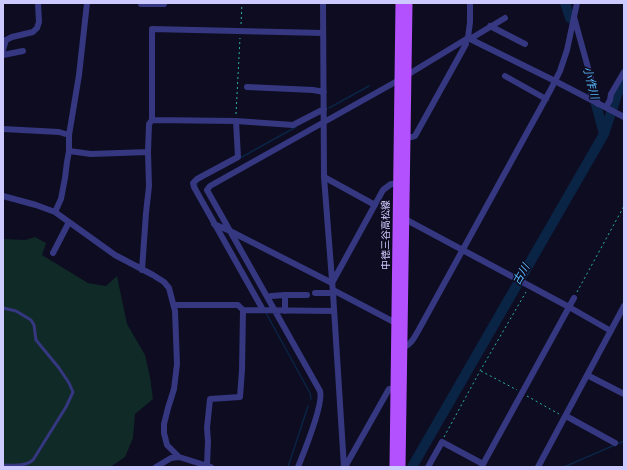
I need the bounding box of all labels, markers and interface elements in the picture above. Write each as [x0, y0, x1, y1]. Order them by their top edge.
water label: 小作川 [579, 65, 601, 101]
street label: 中徳三谷高松線 [381, 200, 393, 270]
water label: 古川 [511, 262, 533, 288]

